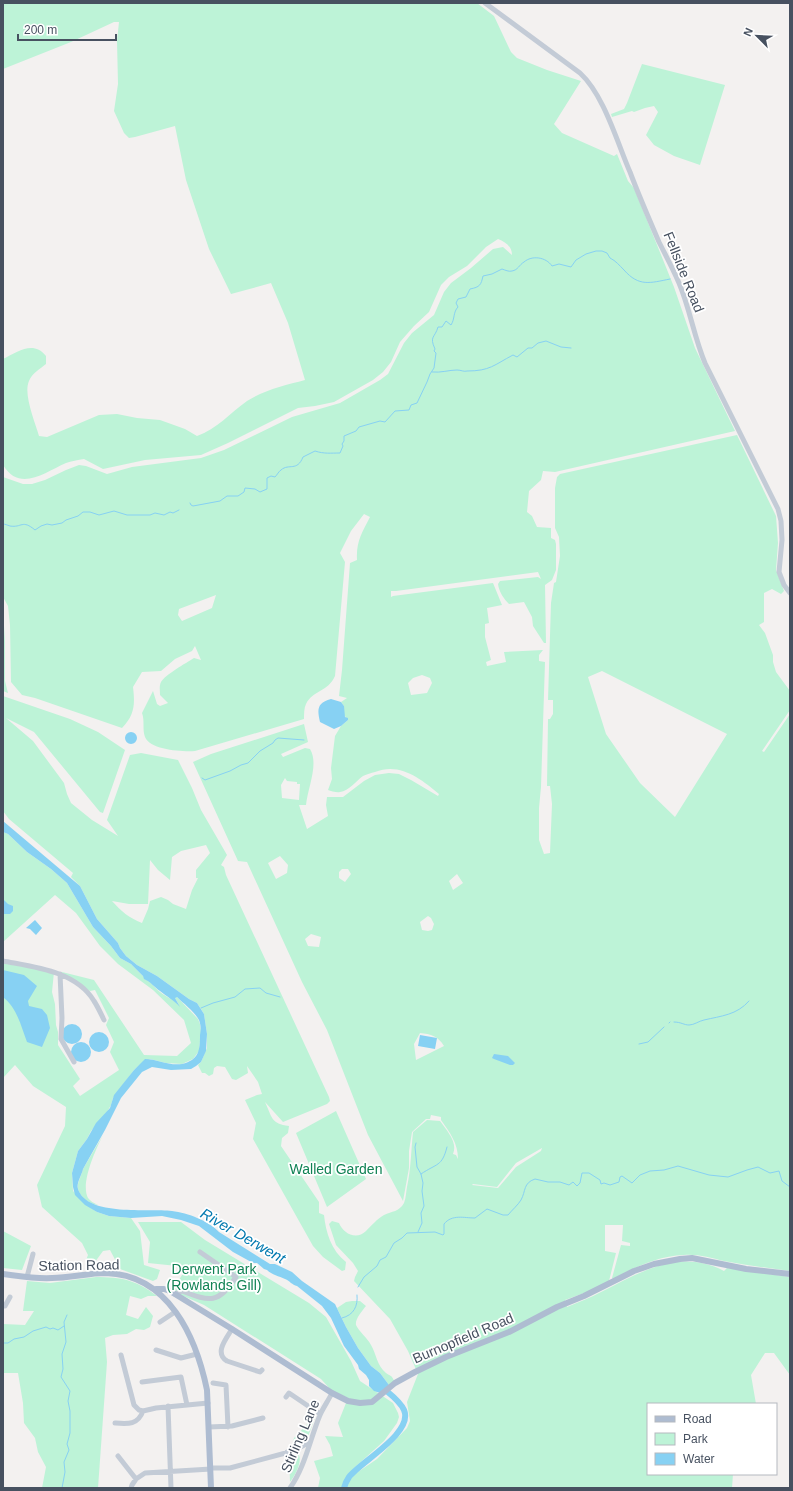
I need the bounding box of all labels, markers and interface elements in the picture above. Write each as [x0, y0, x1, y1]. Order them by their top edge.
scale bar [18, 16, 116, 42]
north arrow [737, 16, 777, 56]
text: 200 m [24, 23, 57, 37]
text: N [741, 26, 755, 38]
street label: Fellside Road [661, 229, 707, 315]
park label: Walled Garden [290, 1161, 382, 1177]
water label: River Derwent [198, 1204, 289, 1267]
street label: Station Road [38, 1256, 120, 1274]
park label: Derwent Park (Rowlands Gill) [167, 1261, 261, 1293]
street label: Burnopfield Road [410, 1309, 516, 1367]
street label: Stirling Lane [277, 1397, 323, 1475]
legend [647, 1403, 777, 1475]
text: Road [683, 1412, 712, 1426]
text: Park [683, 1432, 709, 1446]
text: Water [683, 1452, 715, 1466]

